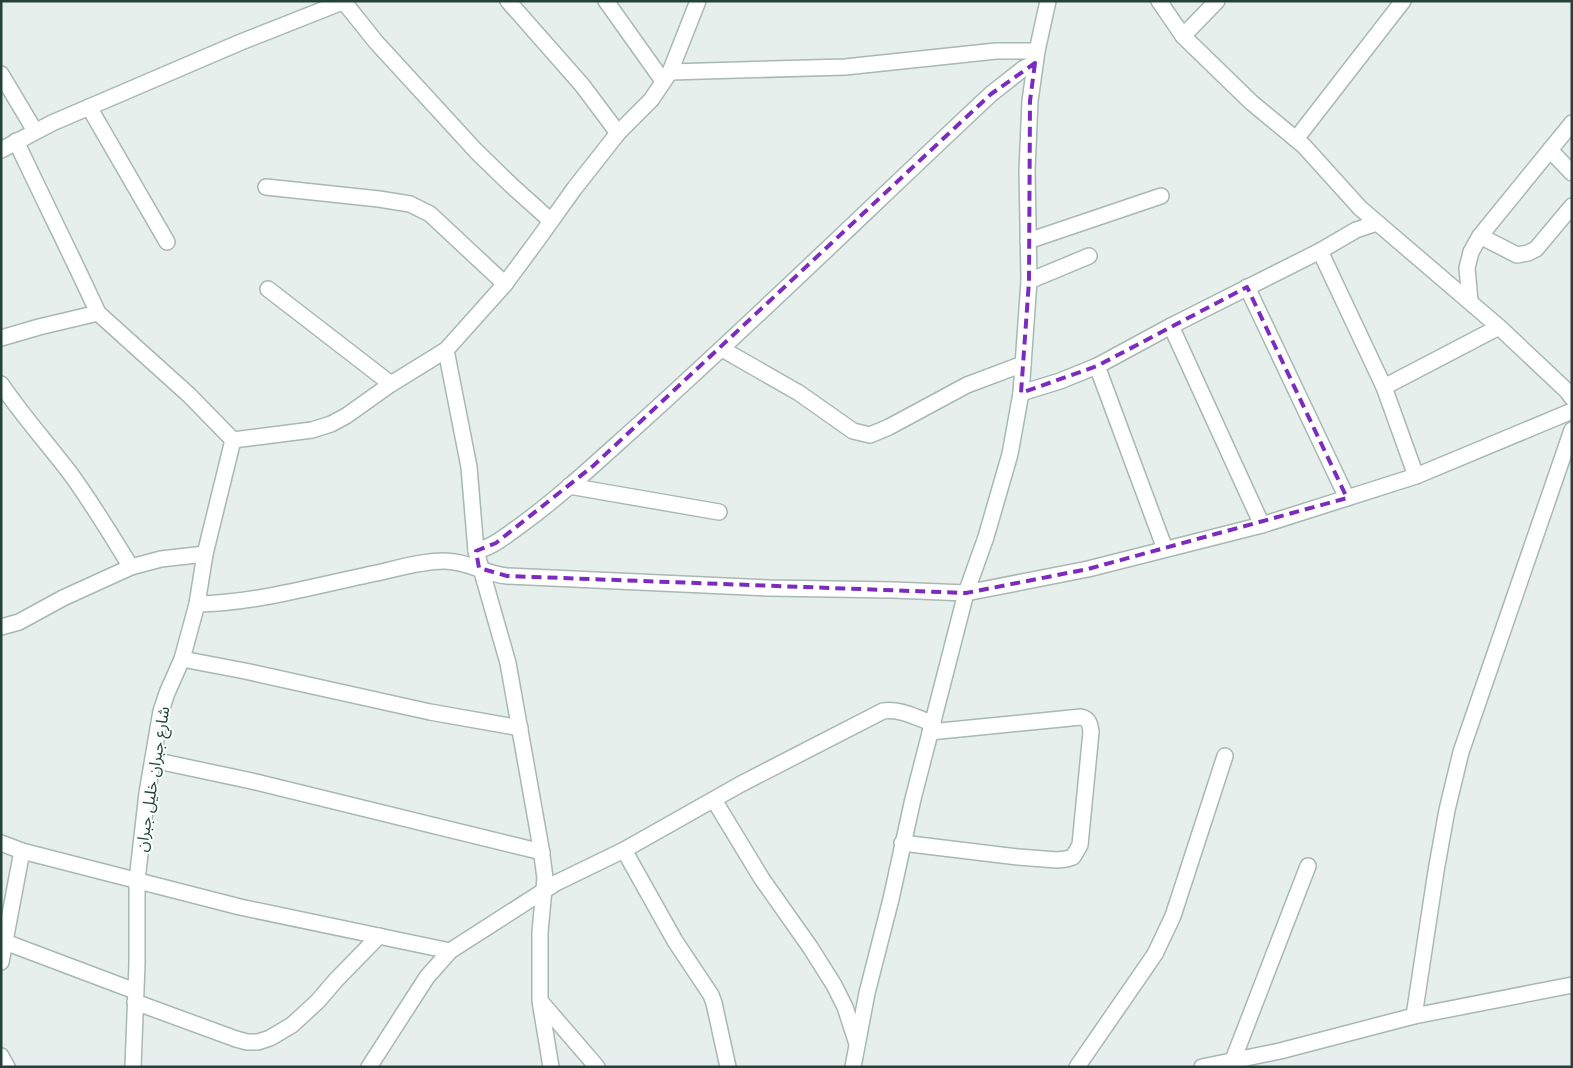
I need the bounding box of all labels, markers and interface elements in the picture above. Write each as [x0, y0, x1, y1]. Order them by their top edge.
street label: شارع جبران خليل جبران [130, 705, 176, 854]

